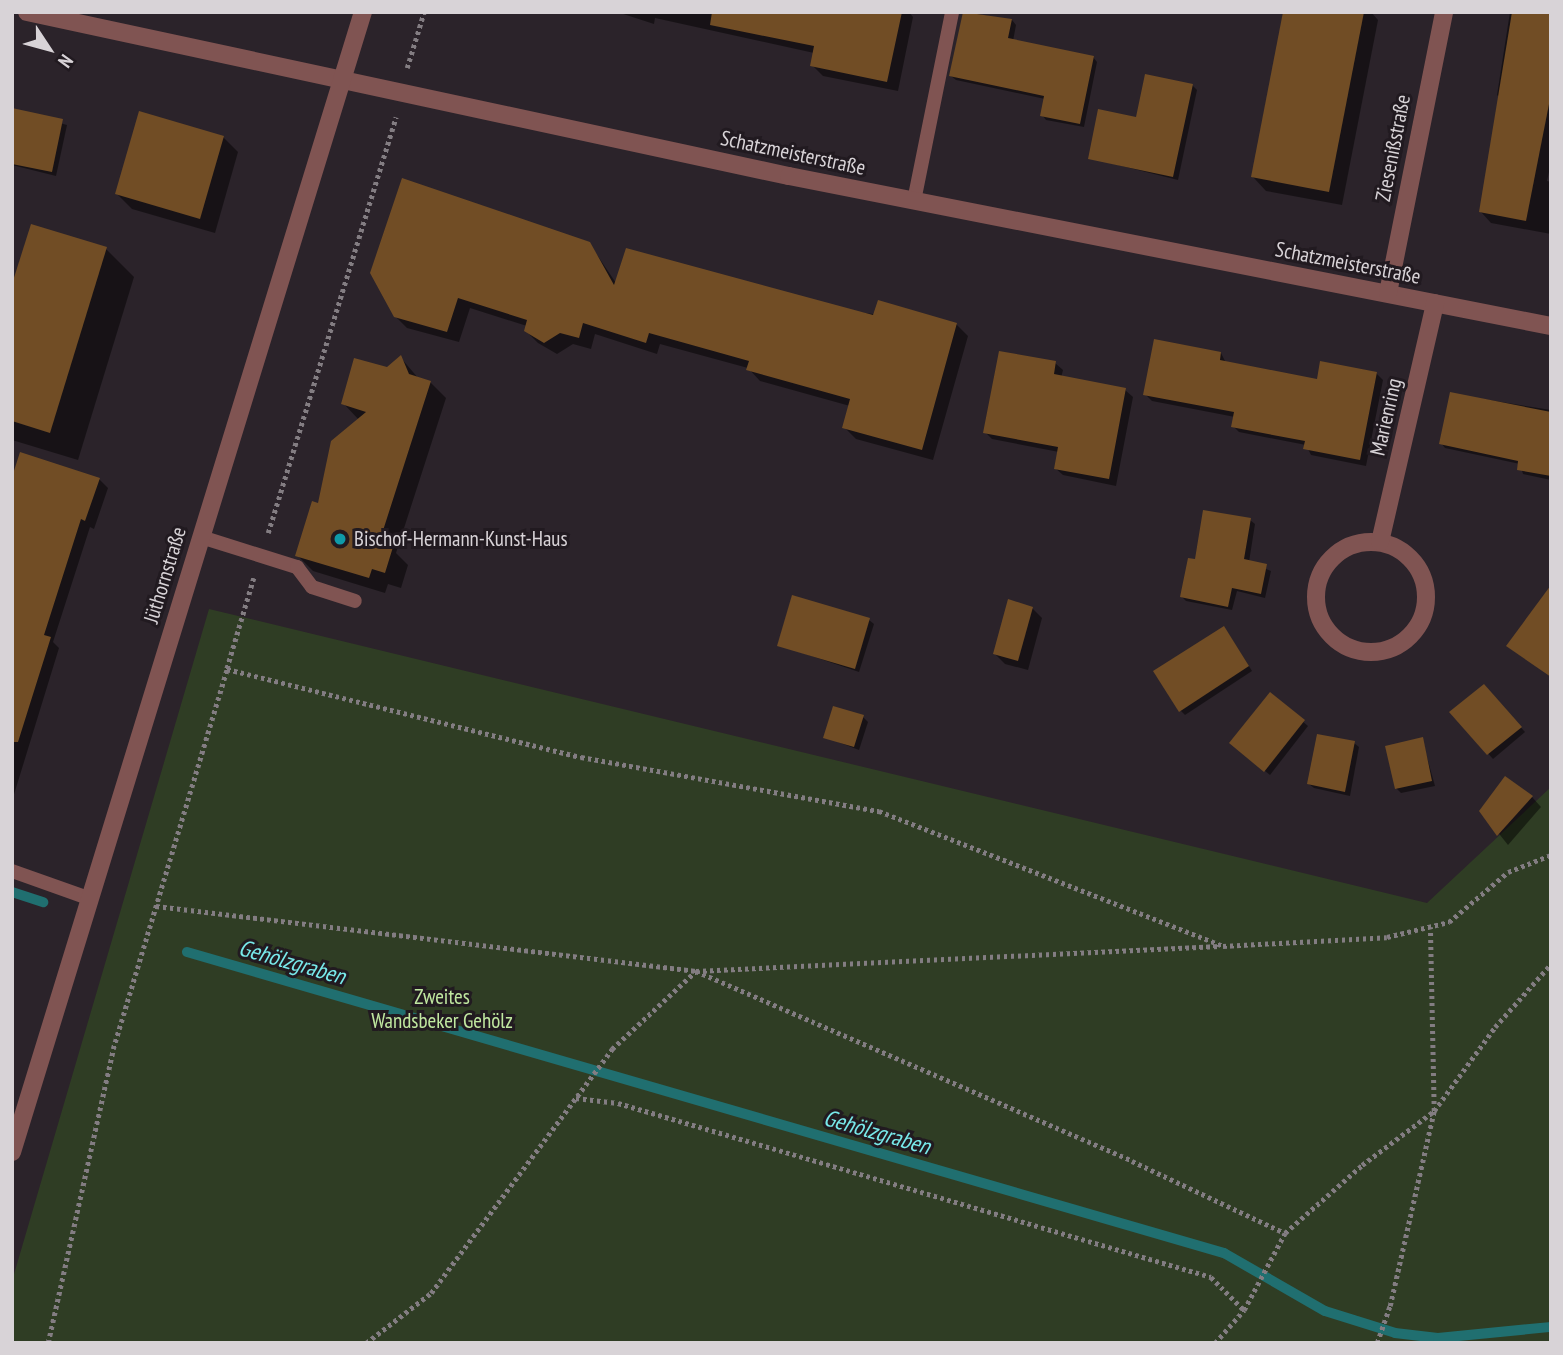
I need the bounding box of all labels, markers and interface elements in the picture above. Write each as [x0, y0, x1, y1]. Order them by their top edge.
north arrow [14, 14, 84, 84]
text: N [53, 50, 79, 73]
street label: Ziesenißstraße [1370, 92, 1416, 204]
street label: Schatzmeisterstraße [718, 125, 868, 181]
street label: Schatzmeisterstraße [1273, 237, 1423, 289]
street label: Marienring [1365, 376, 1407, 458]
street label: Jüthornstraße [138, 524, 192, 626]
place label: Bischof-Hermann-Kunst-Haus [354, 526, 568, 552]
marker: Bischof-Hermann-Kunst-Haus [332, 531, 348, 547]
water label: Gehölzgraben [236, 934, 348, 990]
park label: Zweites Wandsbeker Gehölz [371, 984, 513, 1034]
water label: Gehölzgraben [821, 1104, 933, 1160]

